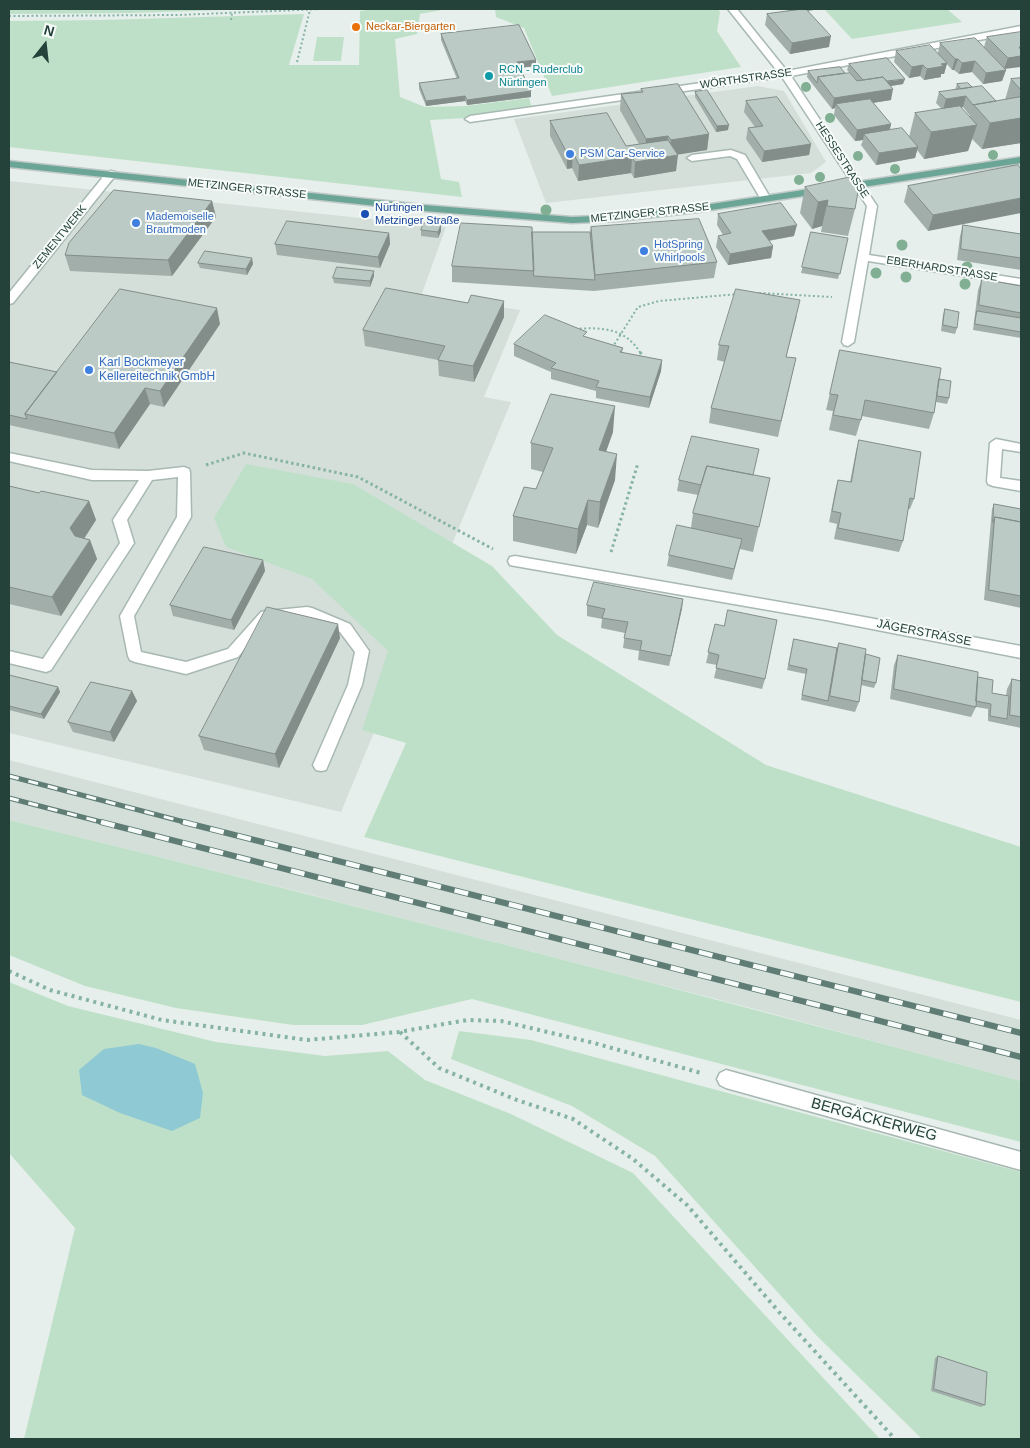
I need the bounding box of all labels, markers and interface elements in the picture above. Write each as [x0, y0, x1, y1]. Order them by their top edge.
north arrow [20, 20, 70, 70]
place label: Neckar-Biergarten [366, 20, 455, 34]
text: N [42, 21, 56, 40]
marker: Neckar-Biergarten [350, 21, 362, 33]
place label: RCN - Ruderclub Nürtingen [499, 63, 583, 89]
street label: WÖRTHSTRASSE [699, 66, 793, 92]
marker: RCN - Ruderclub Nürtingen [483, 70, 495, 82]
street label: HESSESTRASSE [812, 119, 872, 201]
place label: PSM Car-Service [580, 147, 665, 161]
marker: PSM Car-Service [564, 148, 576, 160]
street label: METZINGER STRASSE [187, 176, 307, 202]
street label: METZINGER STRASSE [590, 200, 710, 226]
place label: Nürtingen Metzinger Straße [375, 201, 459, 227]
street label: ZEMENTWERK [30, 202, 90, 272]
marker: Nürtingen Metzinger Straße [359, 208, 371, 220]
place label: Mademoiselle Brautmoden [146, 210, 214, 236]
marker: Mademoiselle Brautmoden [130, 217, 142, 229]
place label: HotSpring Whirlpools [654, 238, 705, 264]
marker: HotSpring Whirlpools [638, 245, 650, 257]
street label: EBERHARDSTRASSE [885, 254, 999, 284]
place label: Karl Bockmeyer Kellereitechnik GmbH [99, 356, 215, 384]
marker: Karl Bockmeyer Kellereitechnik GmbH [83, 364, 95, 376]
street label: JÄGERSTRASSE [875, 617, 973, 649]
street label: BERGÄCKERWEG [809, 1095, 939, 1145]

